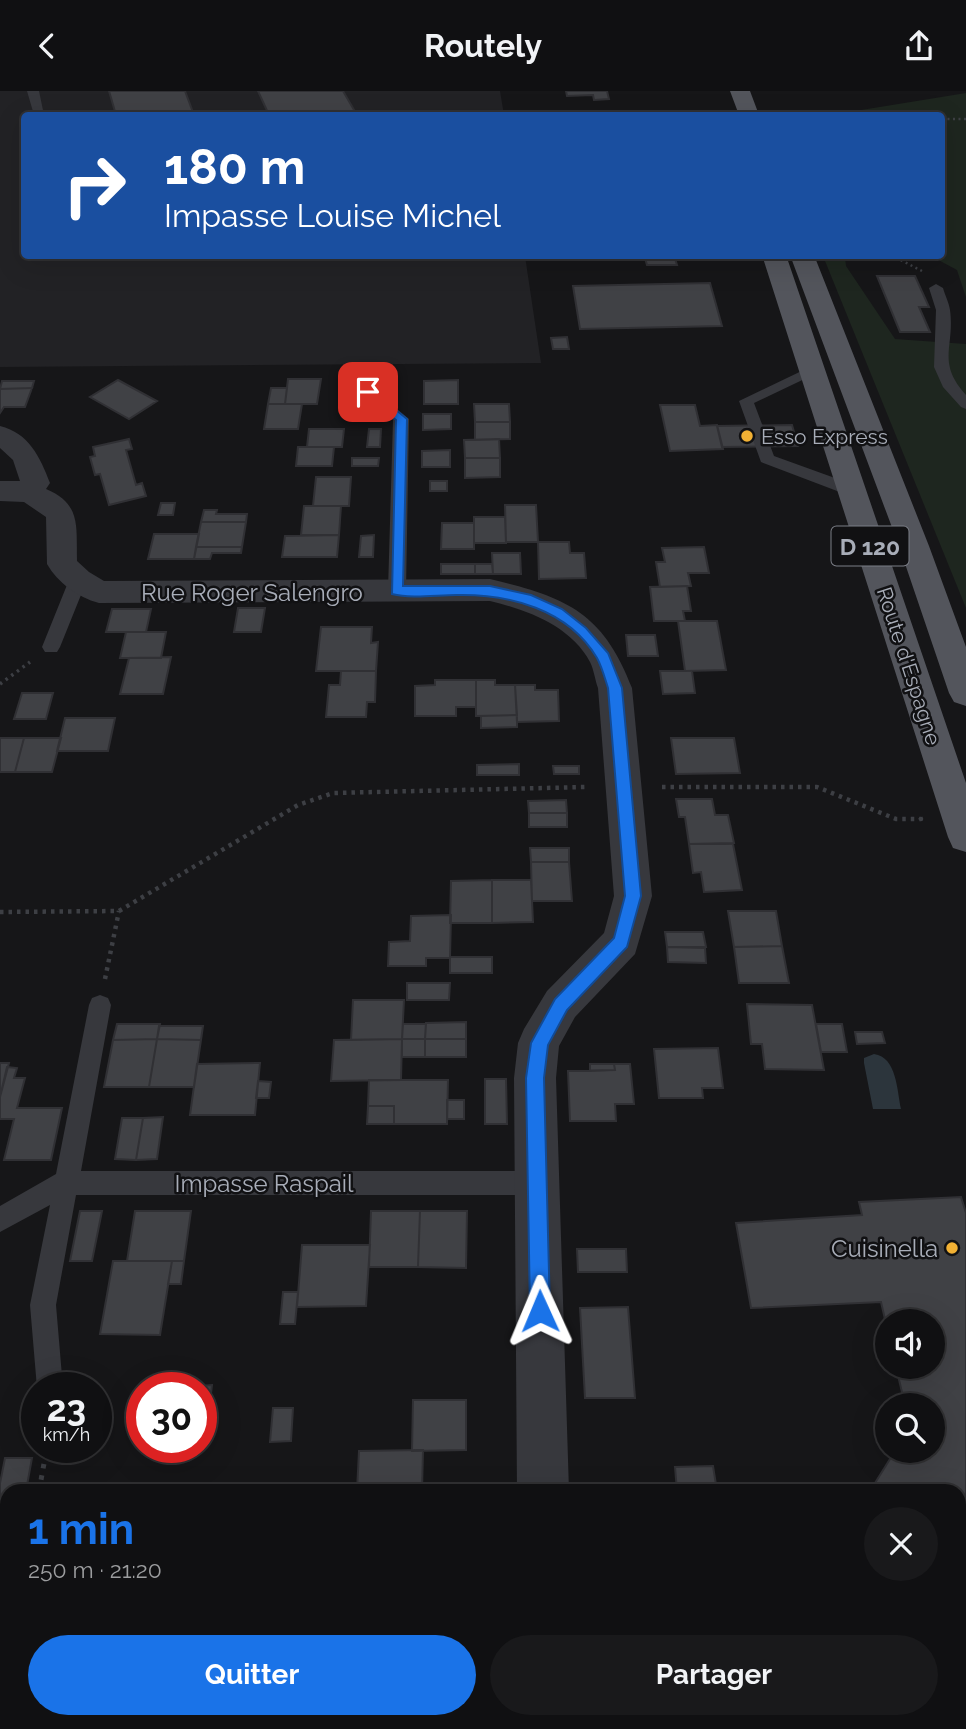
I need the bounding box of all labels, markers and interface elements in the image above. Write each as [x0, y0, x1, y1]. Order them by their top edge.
icon: back [28, 27, 66, 65]
text: Routely [424, 27, 542, 64]
icon: share [900, 27, 938, 65]
text: 180 m [164, 138, 305, 195]
icon: right [49, 140, 140, 231]
text: Impasse Louise Michel [164, 197, 501, 234]
pin [338, 362, 398, 422]
icon: arrive [349, 373, 387, 411]
place label: Esso Express [761, 424, 888, 449]
marker: Esso Express [739, 428, 755, 444]
road number: D 120 [832, 527, 908, 566]
street label: Rue Roger Salengro [141, 578, 363, 607]
street label: Route d'Espagne [872, 584, 946, 748]
street label: Impasse Raspail [174, 1169, 354, 1198]
place label: Cuisinella [831, 1234, 938, 1263]
marker: Cuisinella [944, 1240, 960, 1256]
position arrow [503, 1274, 577, 1348]
map controls [875, 1309, 945, 1463]
button: sound [875, 1309, 945, 1379]
speed limit sign: 30 [126, 1372, 217, 1463]
text: 23 [47, 1388, 86, 1429]
button: search [875, 1393, 945, 1463]
text: km/h [43, 1424, 90, 1445]
text: 1 min [28, 1505, 134, 1554]
button: close [864, 1507, 938, 1581]
text: 250 m · 21:20 [28, 1556, 162, 1583]
button: Quitter [28, 1635, 476, 1715]
button: Partager [490, 1635, 938, 1715]

